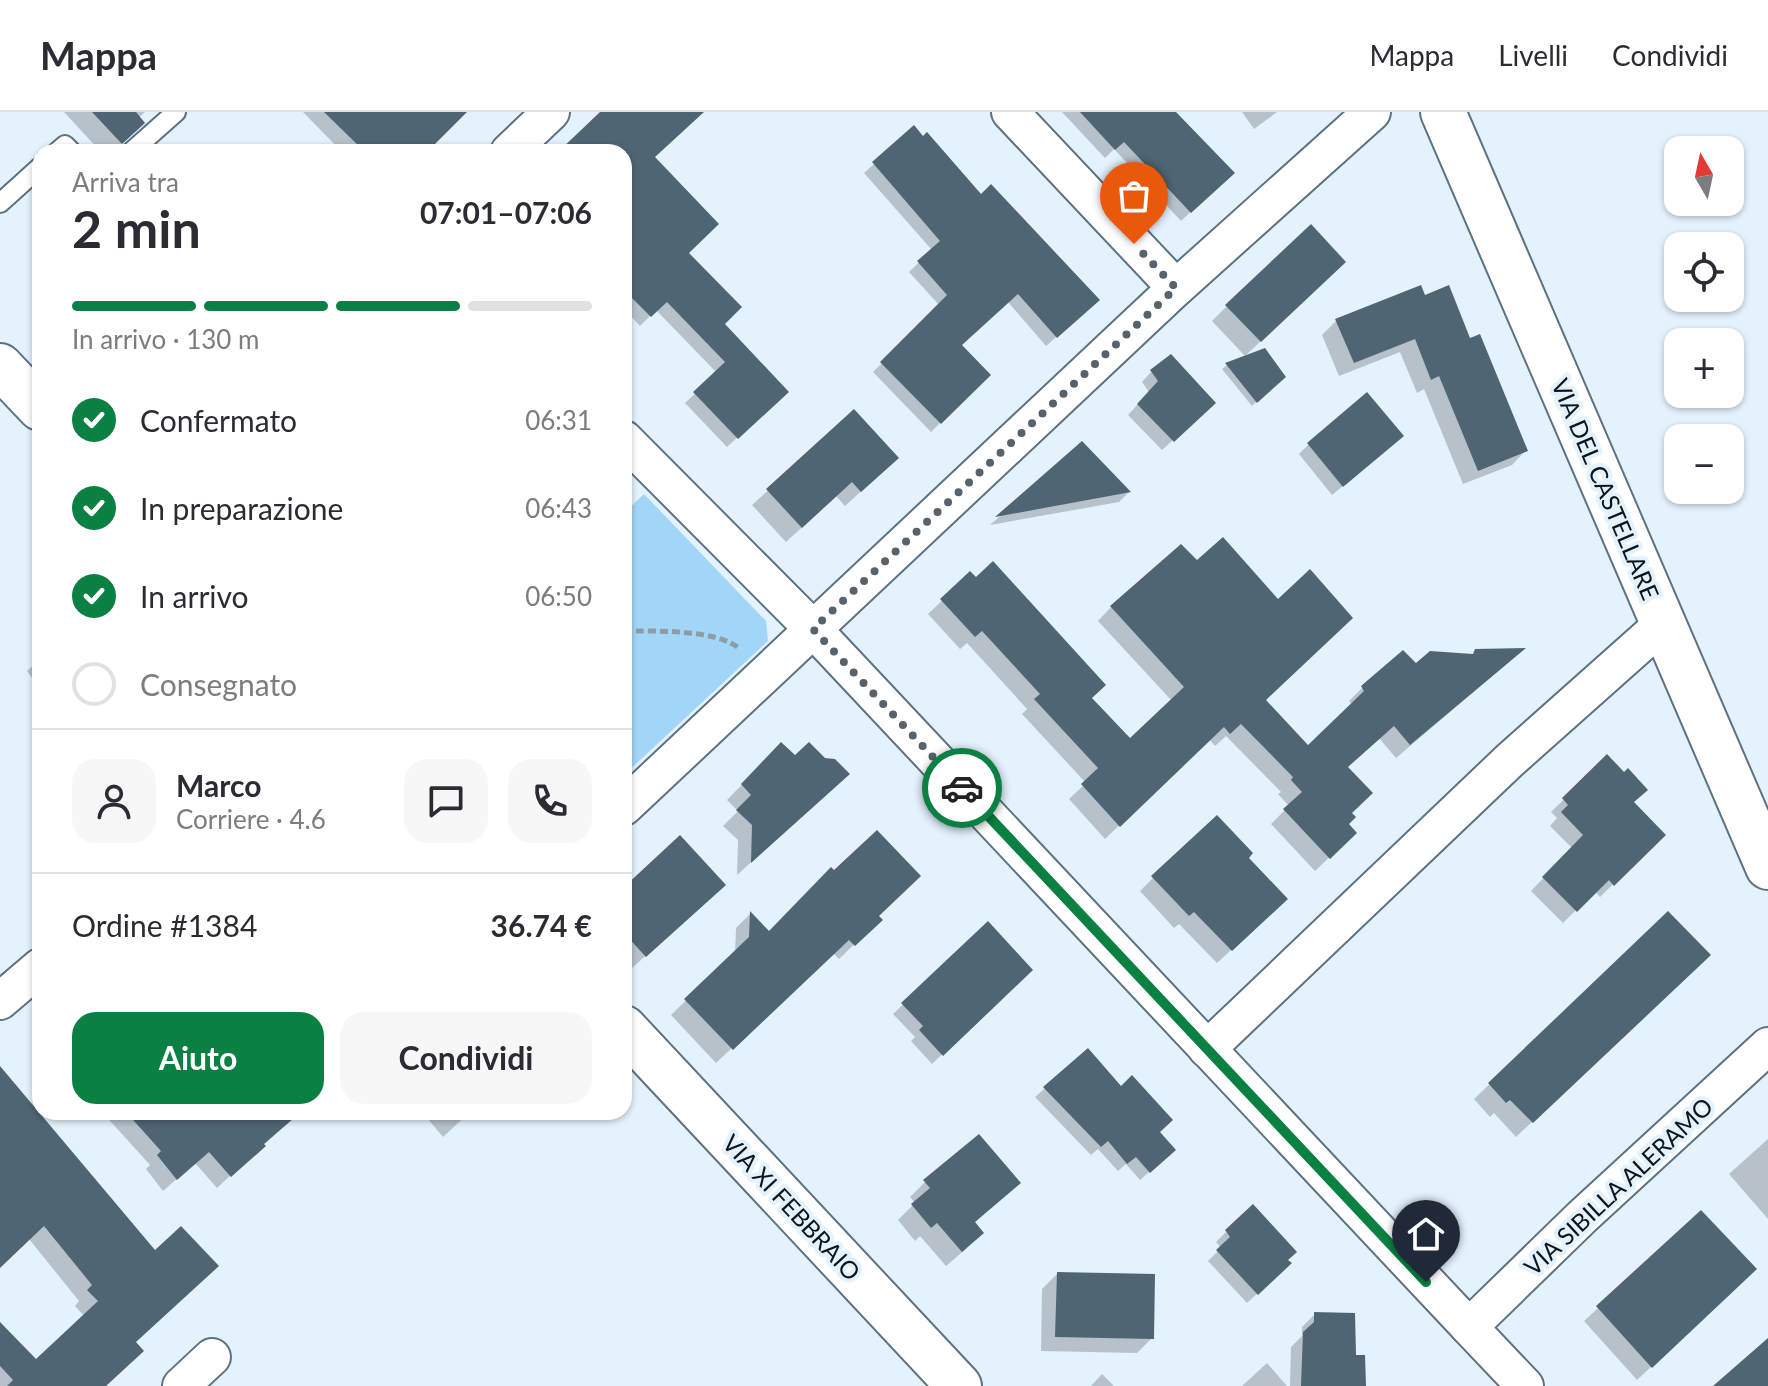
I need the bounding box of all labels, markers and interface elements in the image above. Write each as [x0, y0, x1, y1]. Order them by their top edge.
text: Mappa [40, 32, 157, 78]
text: Mappa [1369, 38, 1454, 72]
text: Livelli [1498, 38, 1568, 72]
text: Condividi [1612, 38, 1728, 72]
north arrow [1664, 136, 1744, 216]
map controls [1664, 136, 1744, 504]
pin [1100, 162, 1168, 244]
text: Arriva tra [72, 166, 179, 198]
icon: bag [1112, 174, 1156, 218]
text: 07:01–07:06 [420, 194, 592, 230]
text: 2 min [72, 197, 201, 259]
button: locate [1664, 232, 1744, 312]
text: In arrivo · 130 m [72, 323, 260, 355]
button: + [1664, 328, 1744, 408]
street label: VIA DEL CASTELLARE [1546, 374, 1666, 604]
icon: check [72, 398, 116, 442]
text: Confermato [140, 402, 297, 438]
text: 06:31 [525, 404, 592, 436]
button: − [1664, 424, 1744, 504]
icon: check [72, 486, 116, 530]
text: In preparazione [140, 490, 343, 526]
text: 06:43 [525, 492, 592, 524]
icon: check [72, 574, 116, 618]
text: In arrivo [140, 578, 249, 614]
text: 06:50 [525, 580, 592, 612]
text: Consegnato [140, 666, 297, 702]
courier [922, 748, 1002, 828]
button: person [72, 759, 156, 843]
button: chat [404, 759, 488, 843]
button: phone [508, 759, 592, 843]
icon: car [940, 766, 984, 810]
text: Marco [176, 767, 261, 803]
text: Corriere · 4.6 [176, 803, 326, 835]
text: Ordine #1384 [72, 907, 257, 943]
text: 36.74 € [491, 907, 592, 943]
button: Aiuto [72, 1012, 324, 1104]
button: Condividi [340, 1012, 592, 1104]
street label: VIA SIBILLA ALERAMO [1518, 1091, 1718, 1281]
street label: VIA XI FEBBRAIO [717, 1128, 867, 1286]
pin [1392, 1200, 1460, 1282]
icon: home [1404, 1212, 1448, 1256]

